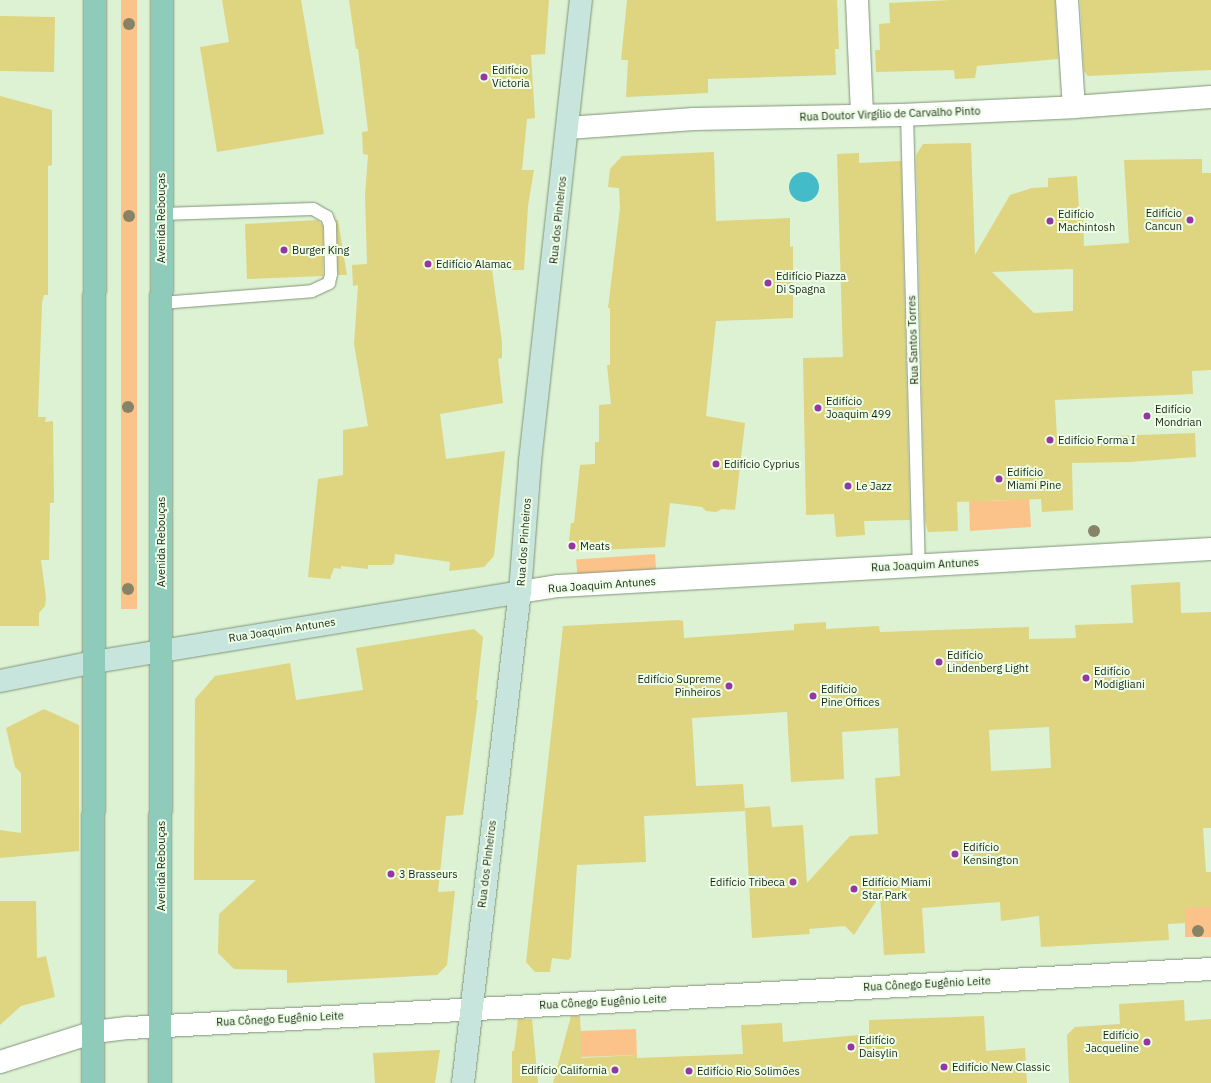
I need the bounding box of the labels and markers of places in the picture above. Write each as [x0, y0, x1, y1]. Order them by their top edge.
place label: Edifício Victoria [492, 64, 530, 90]
marker: Edifício Victoria [479, 72, 489, 82]
place label: Edifício Cancun [1145, 207, 1182, 233]
place label: Edifício Machintosh [1058, 208, 1115, 234]
marker: Edifício Cancun [1185, 215, 1195, 225]
marker: Edifício Machintosh [1045, 216, 1055, 226]
place label: Burger King [292, 243, 349, 257]
marker: Burger King [279, 245, 289, 255]
place label: Edifício Alamac [436, 257, 512, 271]
marker: Edifício Alamac [423, 259, 433, 269]
place label: Edifício Piazza Di Spagna [776, 270, 846, 296]
marker: Edifício Piazza Di Spagna [763, 278, 773, 288]
place label: Edifício Joaquim 499 [826, 395, 891, 421]
marker: Edifício Joaquim 499 [813, 403, 823, 413]
place label: Edifício Mondrian [1155, 403, 1202, 429]
marker: Edifício Mondrian [1142, 411, 1152, 421]
place label: Edifício Forma I [1058, 433, 1135, 447]
marker: Edifício Forma I [1045, 435, 1055, 445]
place label: Edifício Cyprius [724, 457, 800, 471]
marker: Edifício Cyprius [711, 459, 721, 469]
place label: Edifício Miami Pine [1007, 466, 1061, 492]
marker: Edifício Miami Pine [994, 474, 1004, 484]
place label: Le Jazz [856, 479, 892, 493]
marker: Le Jazz [843, 481, 853, 491]
place label: Meats [580, 539, 610, 553]
marker: Meats [567, 541, 577, 551]
place label: Edifício Lindenberg Light [947, 649, 1029, 675]
marker: Edifício Lindenberg Light [934, 657, 944, 667]
place label: Edifício Modigliani [1094, 665, 1145, 691]
place label: Edifício Supreme Pinheiros [638, 673, 721, 699]
marker: Edifício Modigliani [1081, 673, 1091, 683]
marker: Edifício Supreme Pinheiros [724, 681, 734, 691]
place label: Edifício Pine Offices [821, 683, 880, 709]
marker: Edifício Pine Offices [808, 691, 818, 701]
place label: Edifício Kensington [963, 841, 1018, 867]
marker: Edifício Kensington [950, 849, 960, 859]
place label: 3 Brasseurs [399, 867, 458, 881]
marker: 3 Brasseurs [386, 869, 396, 879]
place label: Edifício Tribeca [710, 875, 785, 889]
place label: Edifício Miami Star Park [862, 876, 931, 902]
marker: Edifício Tribeca [788, 877, 798, 887]
marker: Edifício Miami Star Park [849, 884, 859, 894]
place label: Edifício Jacqueline [1085, 1029, 1139, 1055]
place label: Edifício Daisylin [859, 1034, 898, 1060]
marker: Edifício Jacqueline [1142, 1037, 1152, 1047]
marker: Edifício Daisylin [846, 1042, 856, 1052]
place label: Edifício New Classic [952, 1060, 1050, 1074]
marker: Edifício New Classic [939, 1062, 949, 1072]
place label: Edifício California [521, 1063, 607, 1077]
place label: Edifício Rio Solimões [697, 1064, 800, 1078]
marker: Edifício California [610, 1065, 620, 1075]
marker: Edifício Rio Solimões [684, 1066, 694, 1076]

